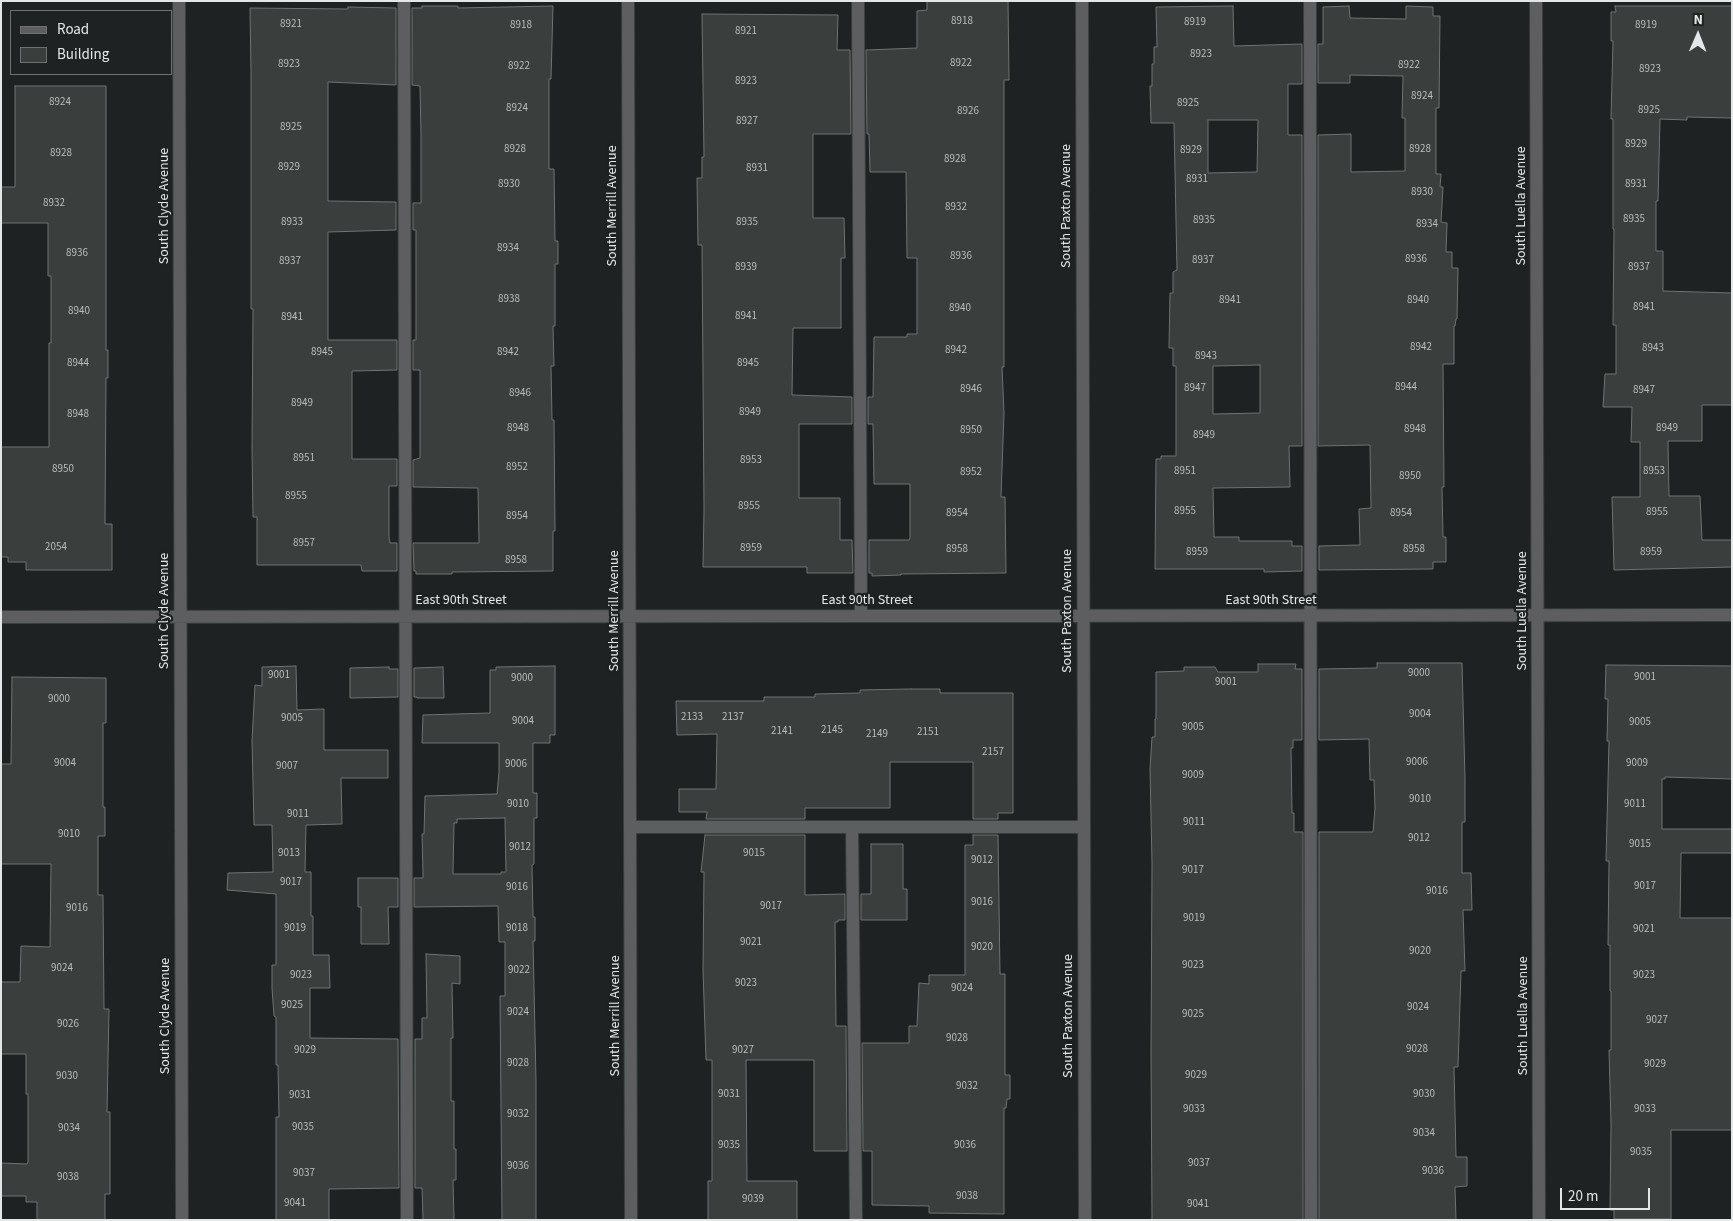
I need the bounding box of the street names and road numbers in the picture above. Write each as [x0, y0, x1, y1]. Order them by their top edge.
street label: South Paxton Avenue [1059, 144, 1075, 268]
street label: South Merrill Avenue [605, 145, 621, 267]
street label: South Luella Avenue [1514, 146, 1530, 266]
street label: South Clyde Avenue [157, 148, 173, 264]
street label: South Paxton Avenue [1060, 549, 1076, 673]
street label: South Merrill Avenue [607, 550, 623, 672]
street label: South Luella Avenue [1515, 551, 1531, 671]
street label: South Clyde Avenue [157, 553, 173, 669]
street label: East 90th Street [415, 593, 507, 609]
street label: East 90th Street [821, 593, 913, 609]
street label: East 90th Street [1225, 593, 1317, 609]
street label: South Paxton Avenue [1061, 954, 1077, 1078]
street label: South Merrill Avenue [608, 955, 624, 1077]
street label: South Luella Avenue [1516, 956, 1532, 1076]
street label: South Clyde Avenue [158, 958, 174, 1074]

